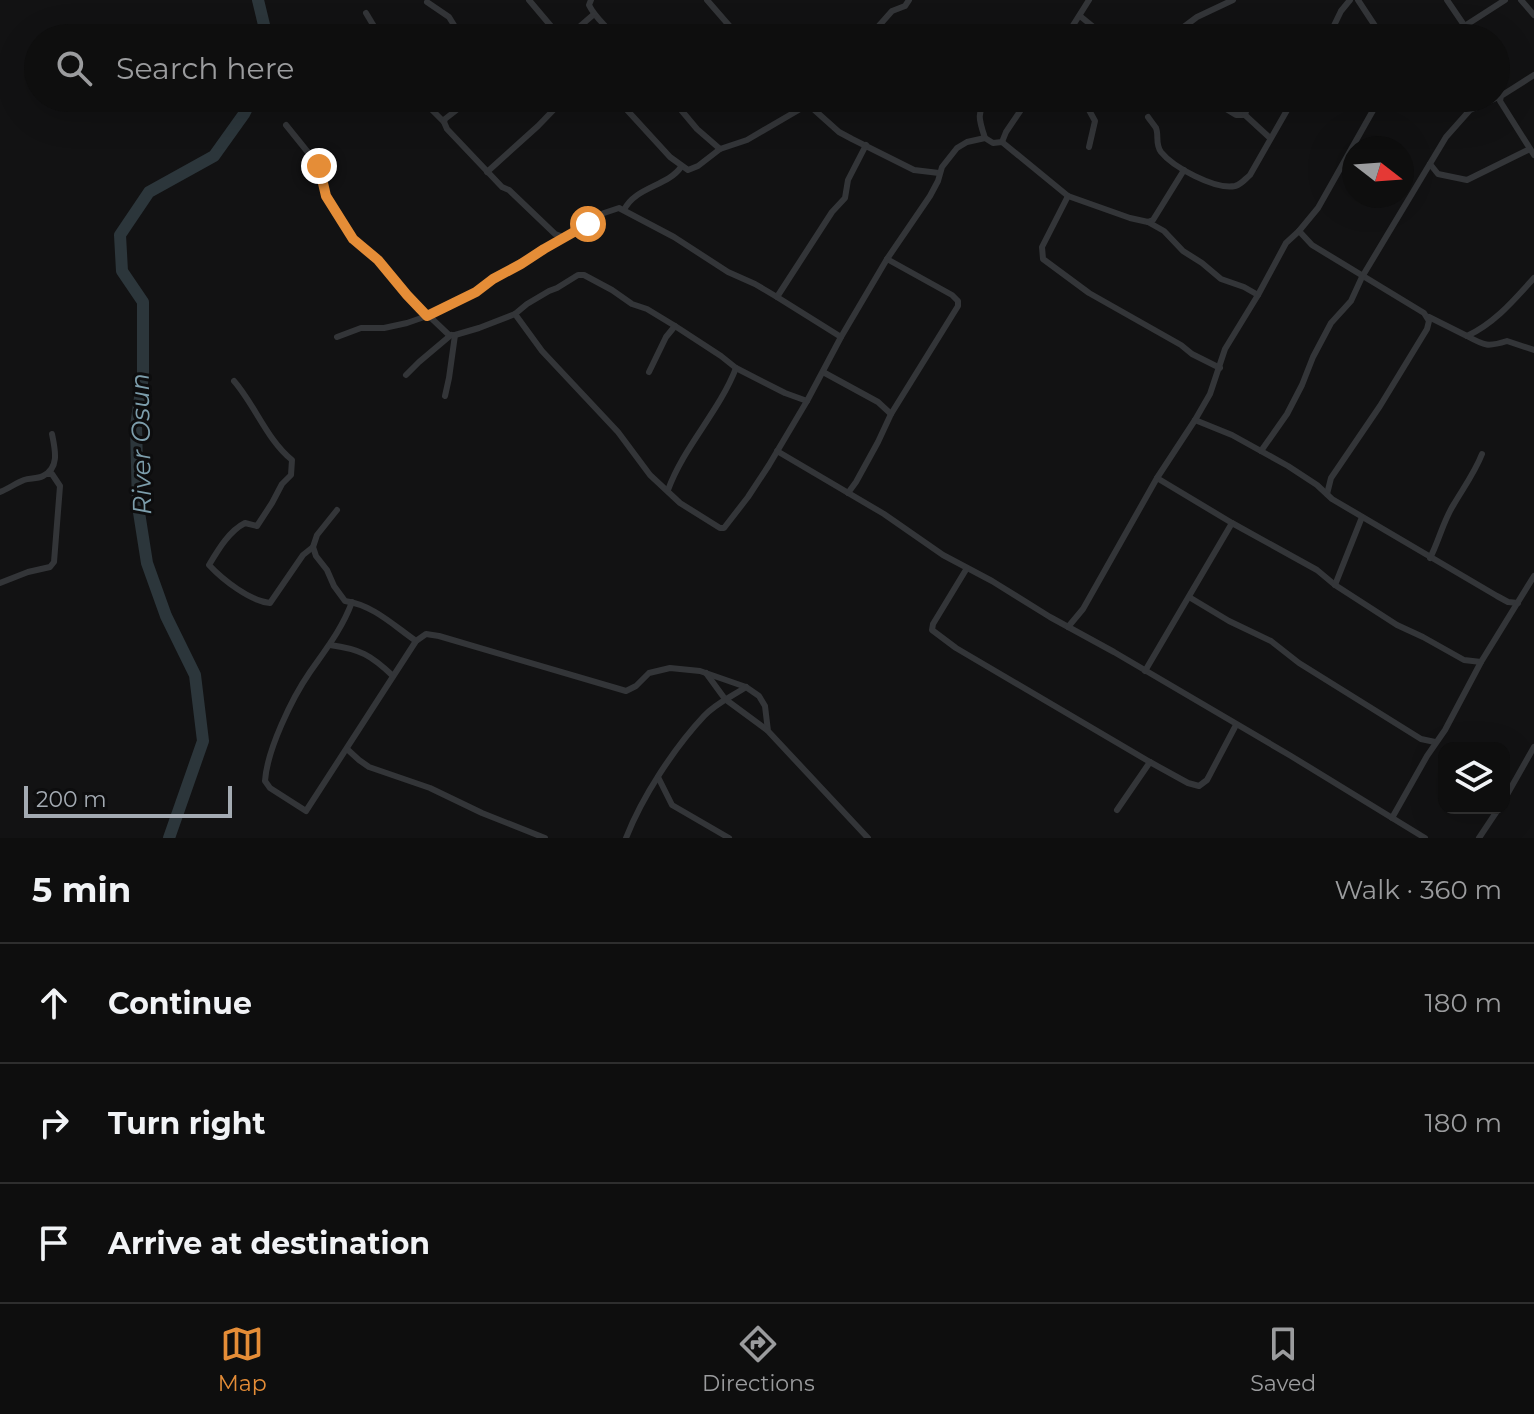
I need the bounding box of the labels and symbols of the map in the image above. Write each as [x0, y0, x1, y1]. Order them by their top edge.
north arrow [1342, 136, 1414, 208]
route end [301, 148, 337, 184]
route start [570, 206, 606, 242]
water label: River Osun [124, 373, 158, 515]
scale bar [24, 782, 232, 818]

